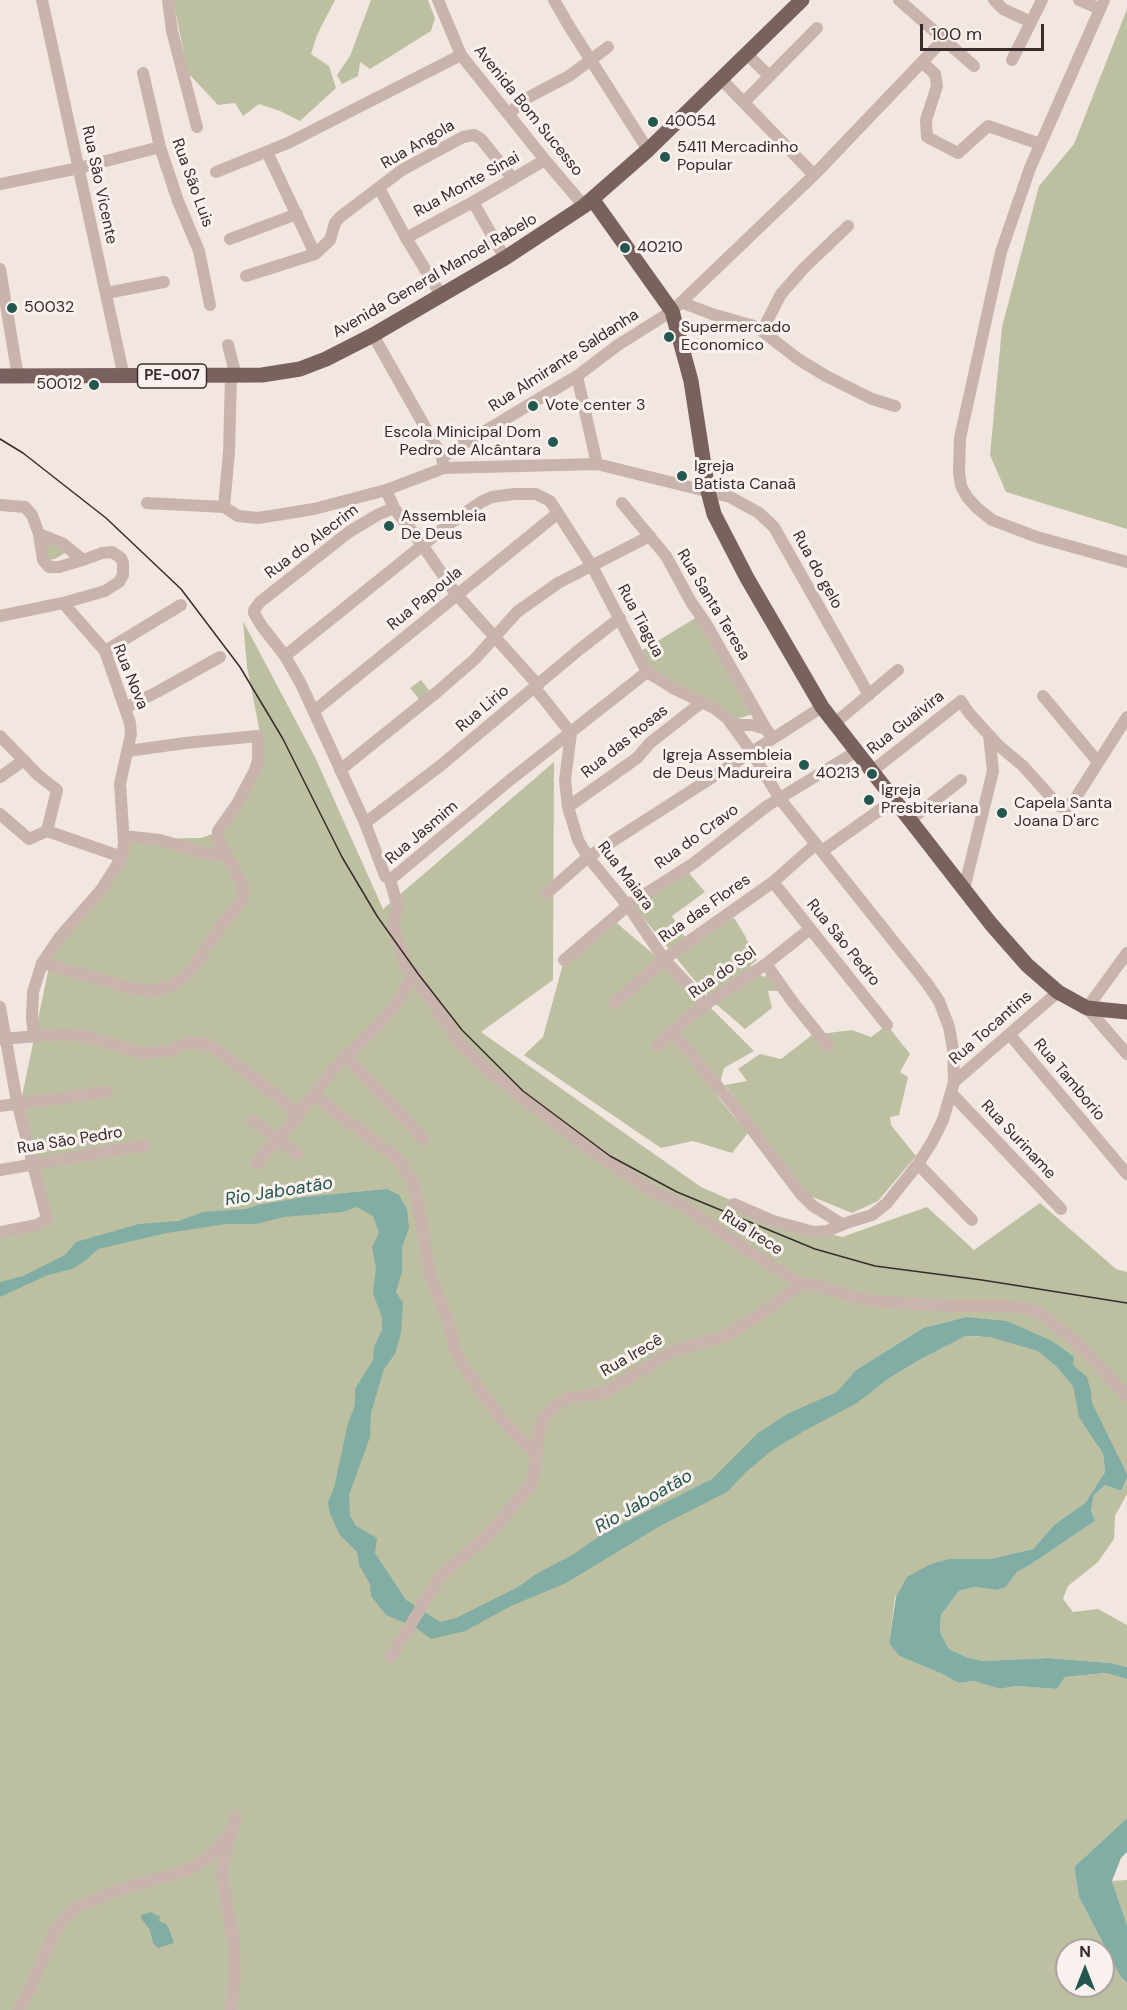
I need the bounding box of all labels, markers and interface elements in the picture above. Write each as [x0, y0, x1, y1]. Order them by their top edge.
scale bar [923, 12, 1048, 50]
text: 100 m [931, 22, 982, 46]
street label: Avenida Bom Sucesso [469, 42, 587, 180]
place label: 40054 [665, 112, 716, 132]
marker: 40054 [646, 115, 660, 129]
street label: Rua Angola [378, 116, 458, 174]
street label: Rua São Vicente [77, 124, 121, 246]
street label: Rua São Luis [167, 136, 217, 230]
place label: 5411 Mercadinho Popular [677, 138, 798, 176]
street label: Rua Monte Sinai [411, 148, 523, 222]
marker: 5411 Mercadinho Popular [658, 150, 672, 164]
street label: Avenida General Manoel Rabelo [329, 209, 541, 343]
place label: 40210 [637, 238, 683, 258]
marker: 40210 [618, 241, 632, 255]
place label: 50032 [24, 298, 74, 318]
marker: 50032 [5, 301, 19, 315]
street label: Rua Almirante Saldanha [486, 305, 642, 417]
place label: Supermercado Economico [681, 318, 791, 356]
marker: Supermercado Economico [662, 330, 676, 344]
road number: PE-007 [138, 364, 207, 388]
place label: 50012 [36, 375, 82, 395]
marker: 50012 [87, 378, 101, 392]
place label: Vote center 3 [545, 396, 645, 416]
marker: Vote center 3 [526, 399, 540, 413]
place label: Escola Minicipal Dom Pedro de Alcântara [384, 423, 541, 461]
marker: Escola Minicipal Dom Pedro de Alcântara [546, 435, 560, 449]
place label: Igreja Batista Canaã [694, 457, 796, 495]
marker: Igreja Batista Canaã [675, 469, 689, 483]
street label: Rua do Alecrim [262, 501, 362, 583]
place label: Assembleia De Deus [401, 507, 486, 545]
marker: Assembleia De Deus [382, 519, 396, 533]
street label: Rua do gelo [788, 528, 846, 612]
street label: Rua Santa Teresa [672, 546, 754, 664]
street label: Rua Papoula [384, 563, 466, 635]
street label: Rua Tiagua [613, 581, 667, 661]
street label: Rua Nova [108, 642, 152, 712]
street label: Rua Lirio [453, 681, 513, 737]
street label: Rua Guaivira [864, 687, 948, 759]
street label: Rua das Rosas [578, 701, 672, 783]
place label: Igreja Assembleia de Deus Madureira [653, 746, 792, 784]
marker: Igreja Assembleia de Deus Madureira [797, 758, 811, 772]
place label: 40213 [816, 764, 860, 784]
marker: 40213 [865, 767, 879, 781]
place label: Igreja Presbiteriana [881, 781, 978, 819]
marker: Igreja Presbiteriana [862, 793, 876, 807]
place label: Capela Santa Joana D'arc [1014, 794, 1112, 832]
street label: Rua Jasmim [382, 797, 462, 869]
street label: Rua do Cravo [651, 800, 743, 874]
marker: Capela Santa Joana D'arc [995, 806, 1009, 820]
street label: Rua Maiara [593, 838, 657, 914]
street label: Rua das Flores [656, 870, 754, 948]
street label: Rua São Pedro [802, 896, 884, 990]
street label: Rua do Sol [686, 943, 760, 1003]
street label: Rua Tocantins [946, 987, 1036, 1069]
street label: Rua Tamborio [1029, 1035, 1109, 1125]
street label: Rua Suriname [977, 1096, 1059, 1184]
street label: Rua São Pedro [16, 1123, 124, 1159]
water label: Rio Jaboatão [223, 1173, 335, 1211]
street label: Rua Irece [718, 1206, 786, 1260]
street label: Rua Irecê [598, 1331, 666, 1381]
water label: Rio Jaboatão [591, 1465, 697, 1539]
north arrow [1055, 1938, 1115, 1998]
text: N [1079, 1941, 1091, 1962]

